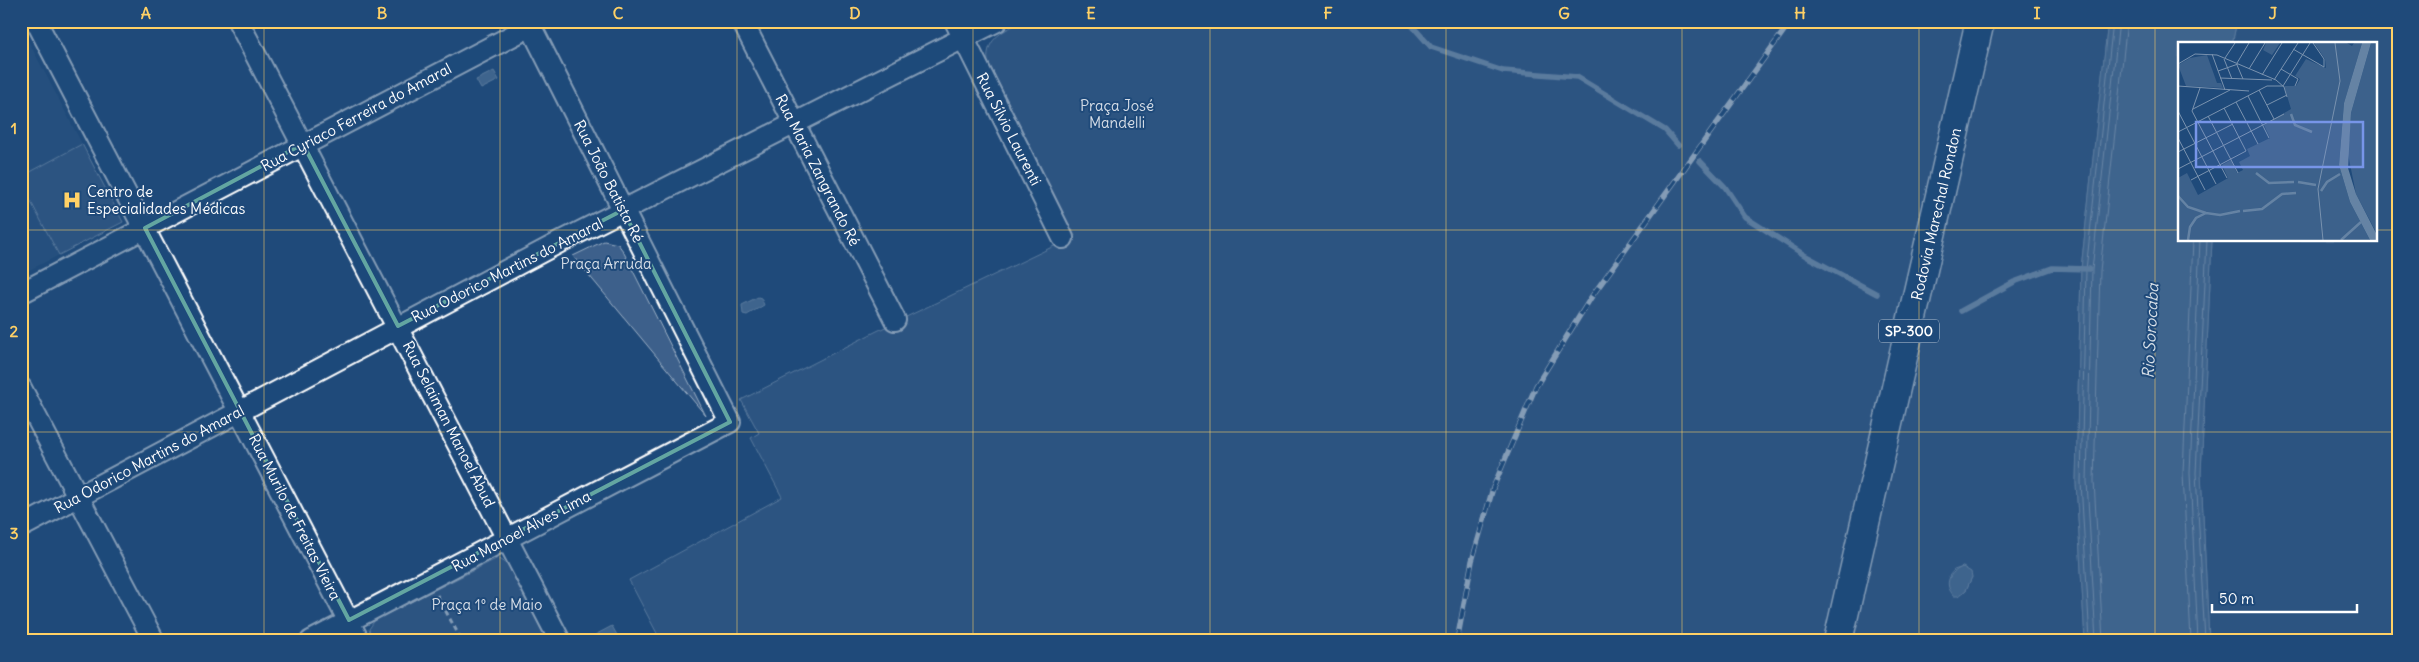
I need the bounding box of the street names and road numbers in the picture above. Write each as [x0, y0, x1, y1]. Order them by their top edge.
street label: Rua Cyriaco Ferreira do Amaral [257, 59, 455, 175]
street label: Rua Sílvio Laurenti [972, 69, 1046, 189]
street label: Rua Maria Zangrando Ré [771, 91, 865, 249]
street label: Rua João Batista Ré [570, 117, 648, 245]
street label: Rodovia Marechal Rondon [1907, 126, 1965, 302]
street label: Rua Odorico Martins do Amaral [408, 213, 606, 327]
road number: SP-300 [1879, 320, 1939, 342]
street label: Rua Selaiman Manoel Abud [399, 338, 499, 511]
street label: Rua Odorico Martins do Amaral [51, 401, 247, 517]
street label: Rua Murilo de Freitas Vieira [245, 431, 345, 604]
street label: Rua Manoel Alves Lima [448, 486, 594, 576]

